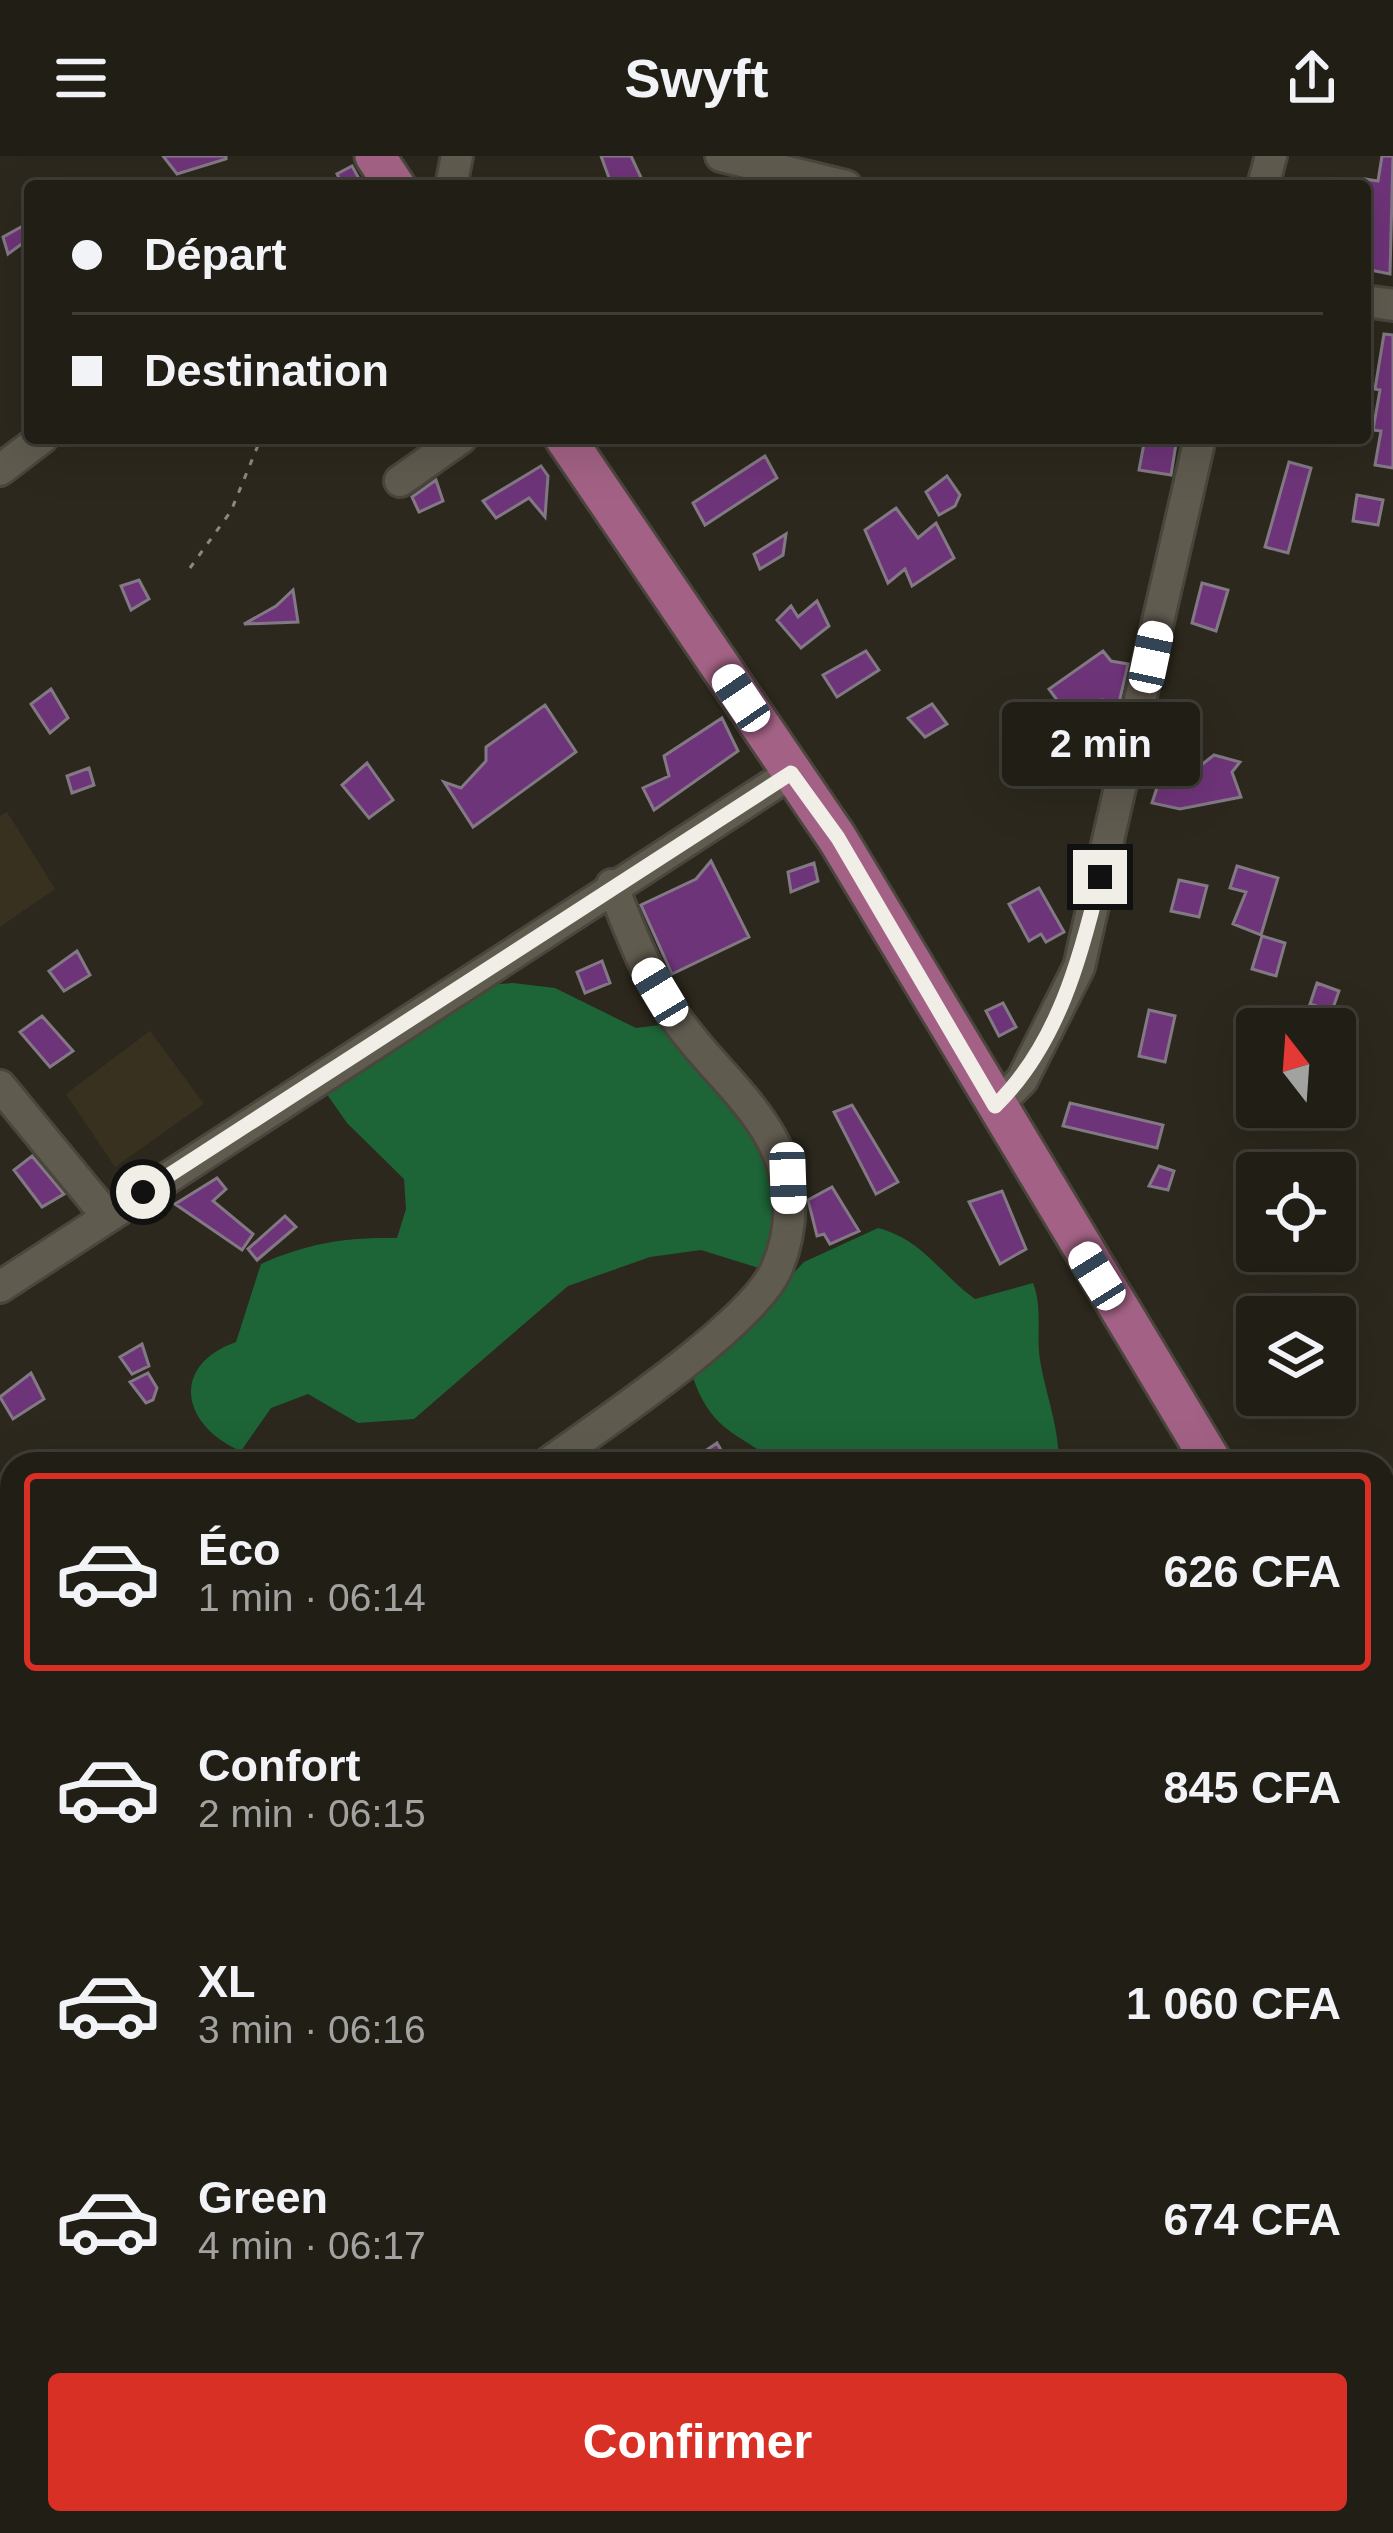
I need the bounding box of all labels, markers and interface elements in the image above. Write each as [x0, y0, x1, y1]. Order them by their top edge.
icon: menu [48, 45, 114, 111]
icon: share [1279, 45, 1345, 111]
text: Swyft [624, 48, 769, 108]
text: Départ [144, 229, 287, 280]
text: Destination [144, 345, 389, 396]
car [1126, 618, 1176, 696]
car [706, 658, 776, 738]
callout: 2 min [1001, 703, 1199, 787]
text: 2 min [1050, 722, 1152, 765]
route end [1073, 850, 1127, 904]
car [626, 952, 694, 1032]
north arrow [1236, 1008, 1356, 1128]
map controls [1236, 1008, 1356, 1416]
car [769, 1141, 807, 1215]
button: locate [1236, 1152, 1356, 1272]
route start [116, 1165, 170, 1219]
car [1063, 1236, 1131, 1316]
button: layers [1236, 1296, 1356, 1416]
icon: car [54, 1518, 162, 1626]
text: Éco [198, 1524, 281, 1575]
text: 626 CFA [1163, 1546, 1341, 1597]
text: 1 min · 06:14 [198, 1576, 426, 1619]
icon: car [54, 1734, 162, 1842]
text: Confort [198, 1740, 360, 1791]
text: 845 CFA [1163, 1762, 1341, 1813]
text: 2 min · 06:15 [198, 1792, 426, 1835]
icon: car [54, 1950, 162, 2058]
text: XL [198, 1956, 256, 2007]
text: 1 060 CFA [1126, 1978, 1341, 2029]
text: 3 min · 06:16 [198, 2008, 426, 2051]
icon: car [54, 2166, 162, 2274]
text: Green [198, 2172, 328, 2223]
text: 674 CFA [1163, 2194, 1341, 2245]
text: 4 min · 06:17 [198, 2224, 426, 2267]
button: Confirmer [48, 2373, 1347, 2511]

